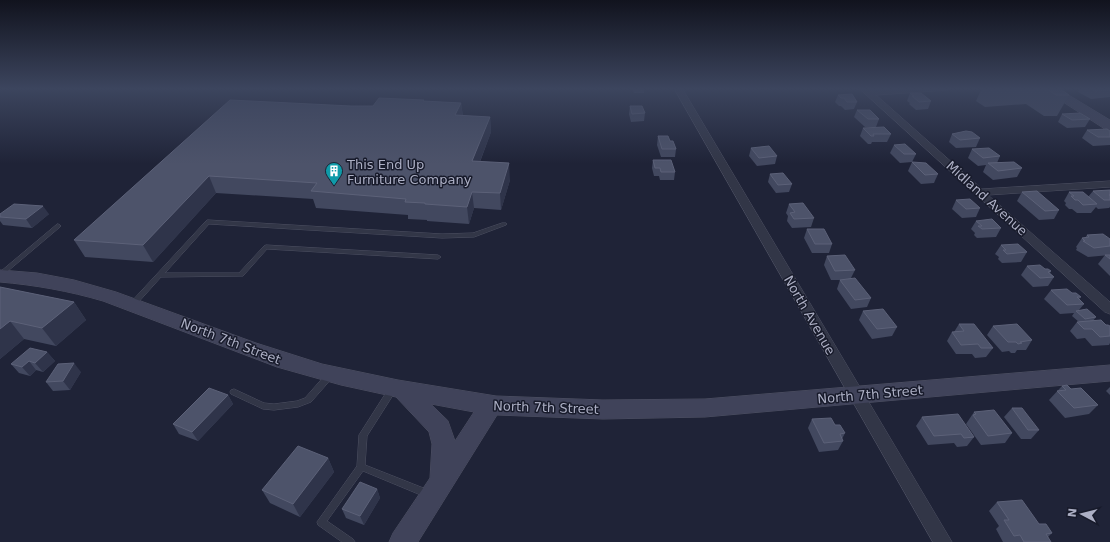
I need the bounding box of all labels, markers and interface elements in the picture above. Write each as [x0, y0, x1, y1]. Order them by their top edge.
place label: This End Up Furniture Company [346, 157, 472, 187]
street label: Midland Avenue [943, 158, 1030, 239]
building icon: This End Up Furniture Company [324, 161, 344, 186]
street label: North Avenue [781, 273, 838, 357]
street label: North 7th Street [179, 316, 283, 367]
street label: North 7th Street [817, 382, 923, 407]
street label: North 7th Street [493, 398, 599, 417]
north arrow [1062, 494, 1102, 534]
text: N [1066, 507, 1080, 518]

